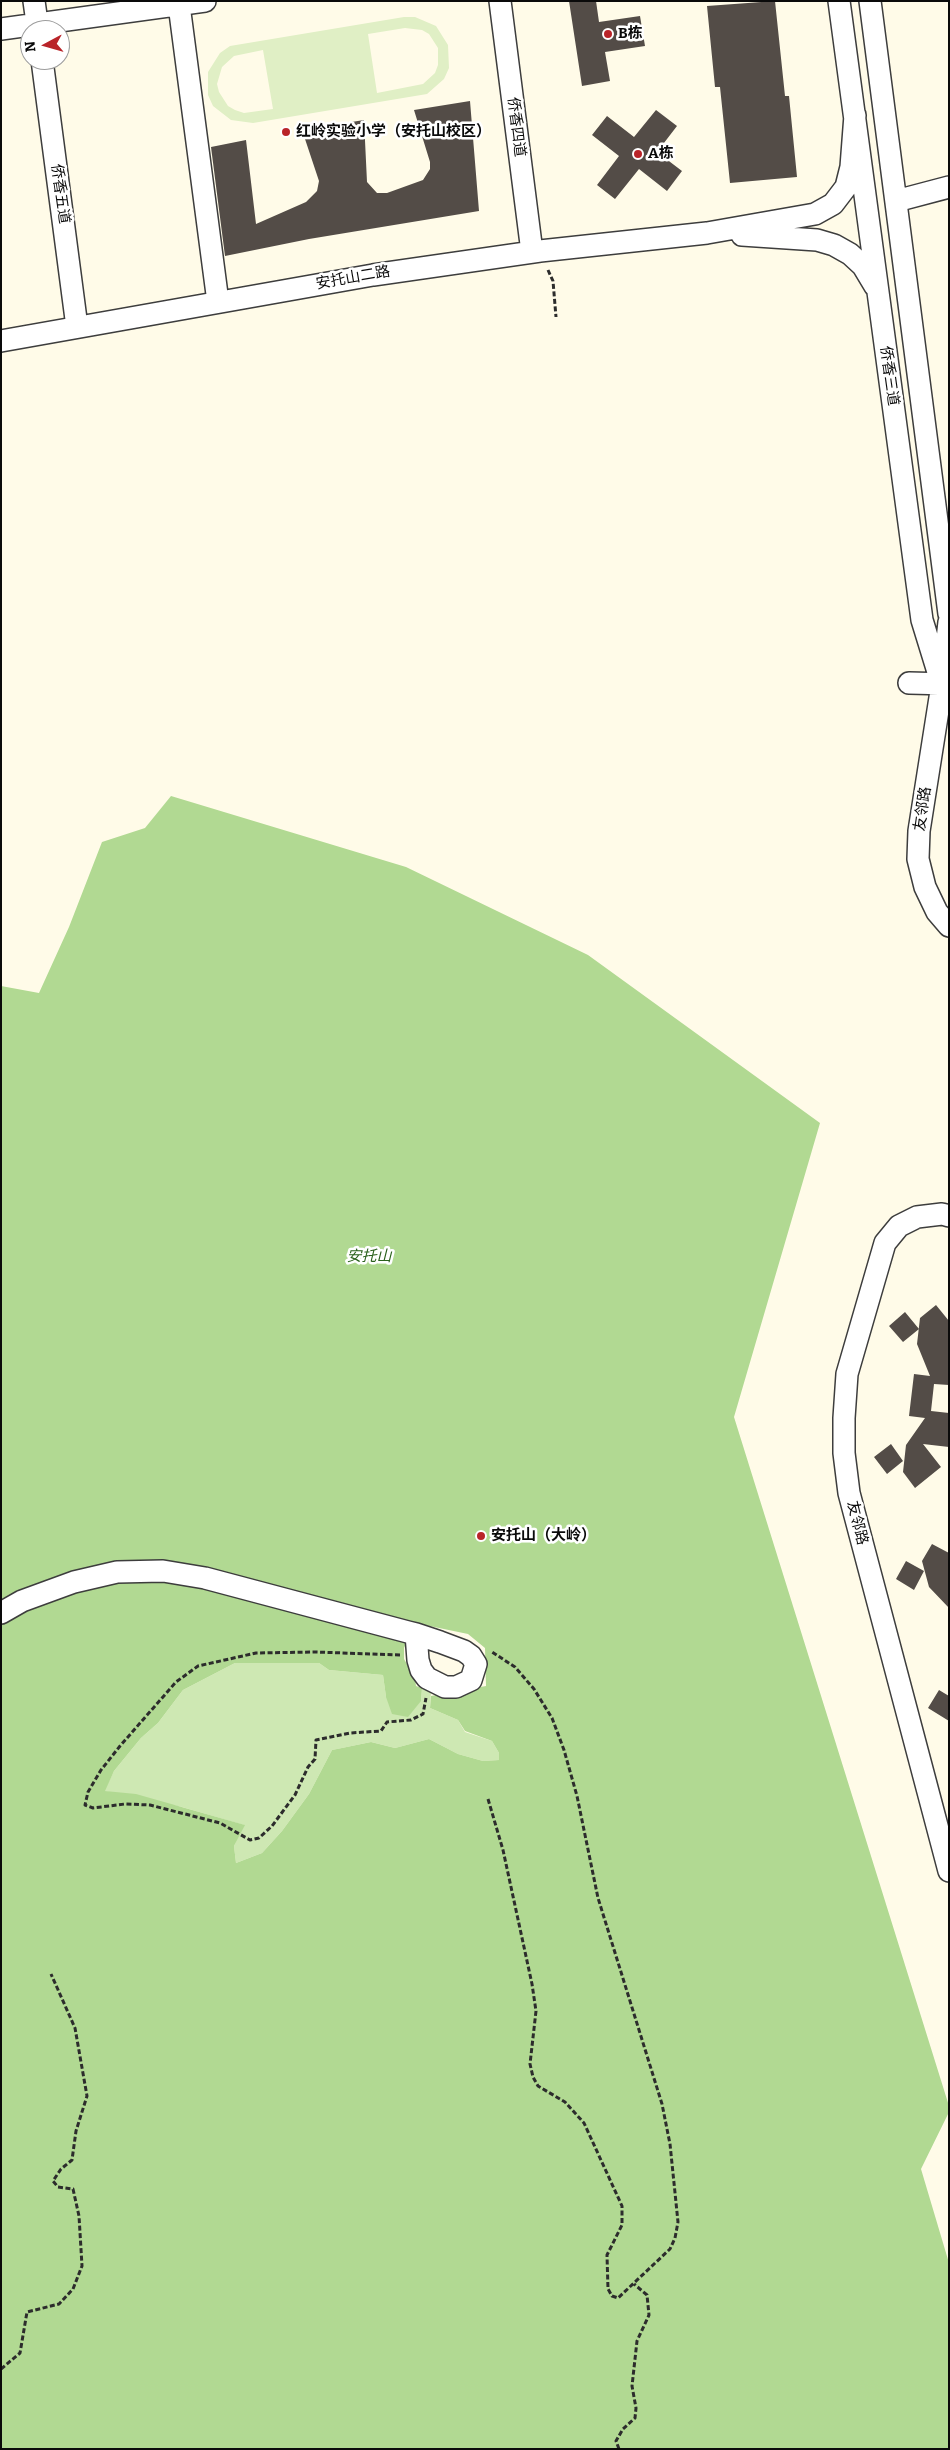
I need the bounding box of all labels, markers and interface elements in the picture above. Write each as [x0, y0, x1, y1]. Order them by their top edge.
north arrow [20, 20, 70, 70]
place label: B栋 [618, 25, 643, 43]
marker: B栋 [602, 28, 614, 40]
text: N [22, 40, 40, 53]
street label: 侨香四道 [503, 96, 529, 158]
place label: 红岭实验小学（安托山校区） [296, 123, 491, 141]
marker: 红岭实验小学（安托山校区） [280, 126, 292, 138]
place label: A栋 [648, 145, 674, 163]
marker: A栋 [632, 148, 644, 160]
street label: 侨香五道 [47, 163, 73, 225]
street label: 安托山二路 [315, 263, 391, 293]
street label: 侨香三道 [876, 345, 902, 407]
street label: 友邻路 [911, 785, 935, 833]
park label: 安托山 [347, 1248, 391, 1266]
street label: 友邻路 [843, 1499, 871, 1547]
place label: 安托山（大岭） [491, 1527, 596, 1545]
marker: 安托山（大岭） [475, 1530, 487, 1542]

